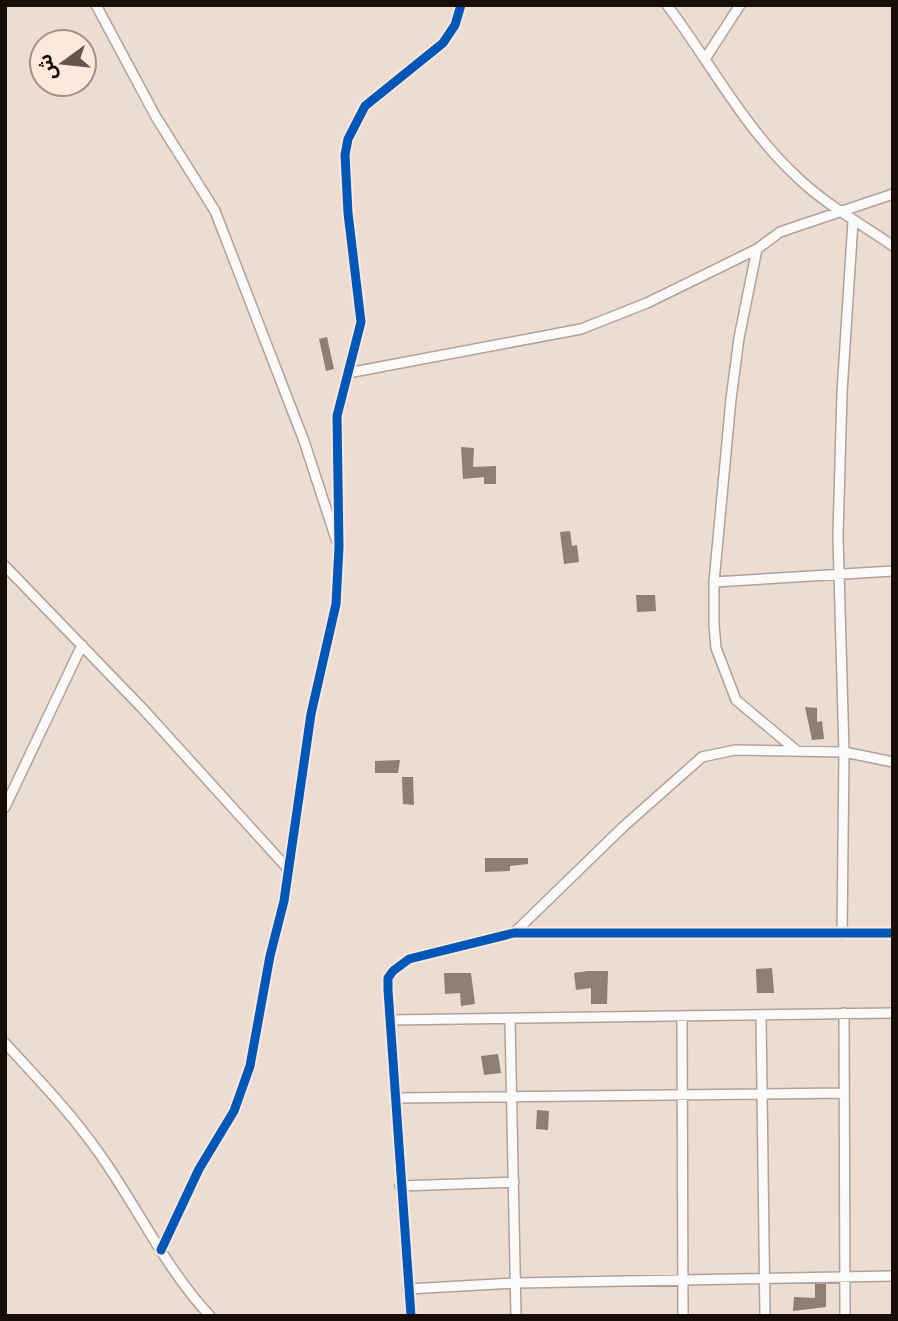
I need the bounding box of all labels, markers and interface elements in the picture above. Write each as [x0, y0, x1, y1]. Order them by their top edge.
north arrow [28, 28, 98, 98]
text: ش [33, 52, 62, 83]

